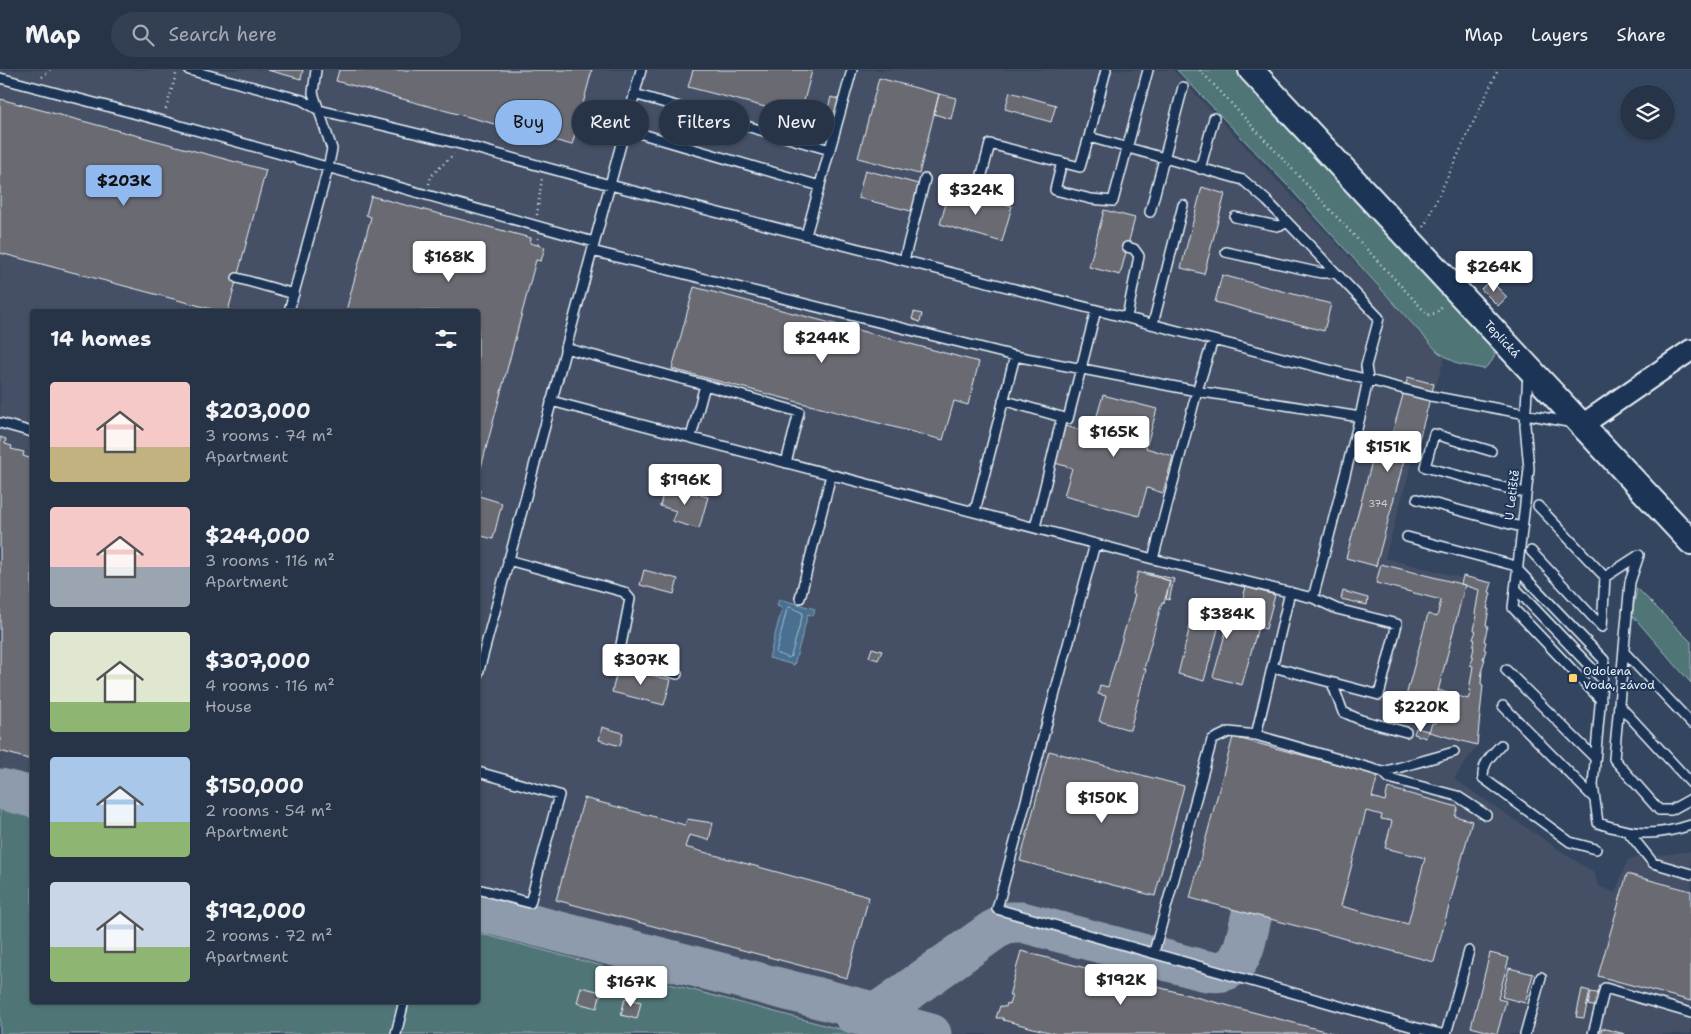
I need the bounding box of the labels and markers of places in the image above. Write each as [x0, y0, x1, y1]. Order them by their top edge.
pin: $203K [89, 164, 159, 207]
pin: $324K [941, 174, 1011, 216]
pin: $168K [414, 240, 484, 283]
pin: $264K [1459, 250, 1529, 293]
pin: $244K [787, 322, 857, 364]
pin: $165K [1079, 416, 1149, 458]
pin: $151K [1353, 430, 1423, 473]
pin: $196K [650, 464, 720, 506]
pin: $384K [1192, 598, 1262, 640]
pin: $307K [606, 644, 676, 686]
place label: Odolena Voda, závod [1583, 663, 1655, 693]
marker: Odolena Voda, závod [1567, 672, 1579, 684]
pin: $220K [1386, 690, 1456, 733]
pin: $150K [1067, 782, 1137, 824]
pin: $192K [1086, 964, 1156, 1006]
pin: $167K [596, 966, 666, 1008]

